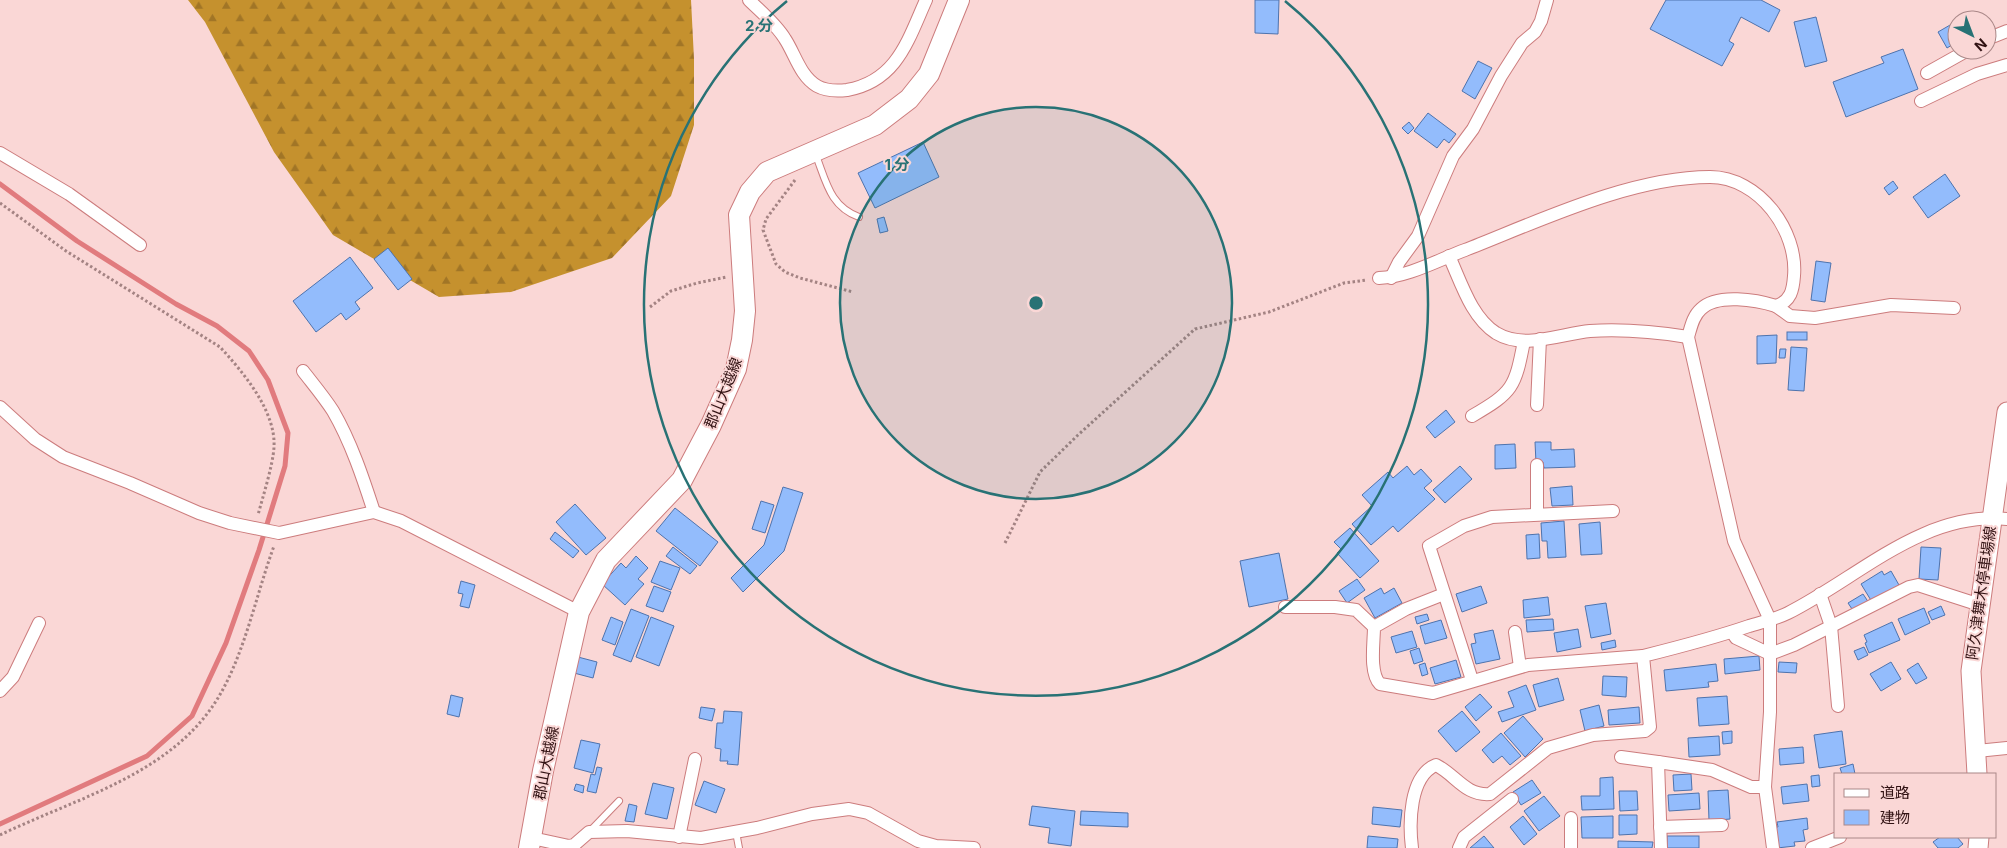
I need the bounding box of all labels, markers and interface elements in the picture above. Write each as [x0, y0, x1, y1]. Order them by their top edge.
north arrow [1947, 10, 1997, 60]
text: 2 分 [745, 16, 773, 35]
text: N [1971, 35, 1991, 55]
text: 1 分 [884, 155, 910, 174]
centre of rings [1027, 294, 1045, 312]
street label: 郡山大越線 [700, 355, 746, 431]
street label: 阿久津舞木停車場線 [1962, 525, 2000, 661]
street label: 郡山大越線 [530, 724, 562, 802]
legend [1834, 773, 1997, 838]
text: 道路 [1880, 783, 1910, 802]
text: 建物 [1880, 808, 1910, 827]

